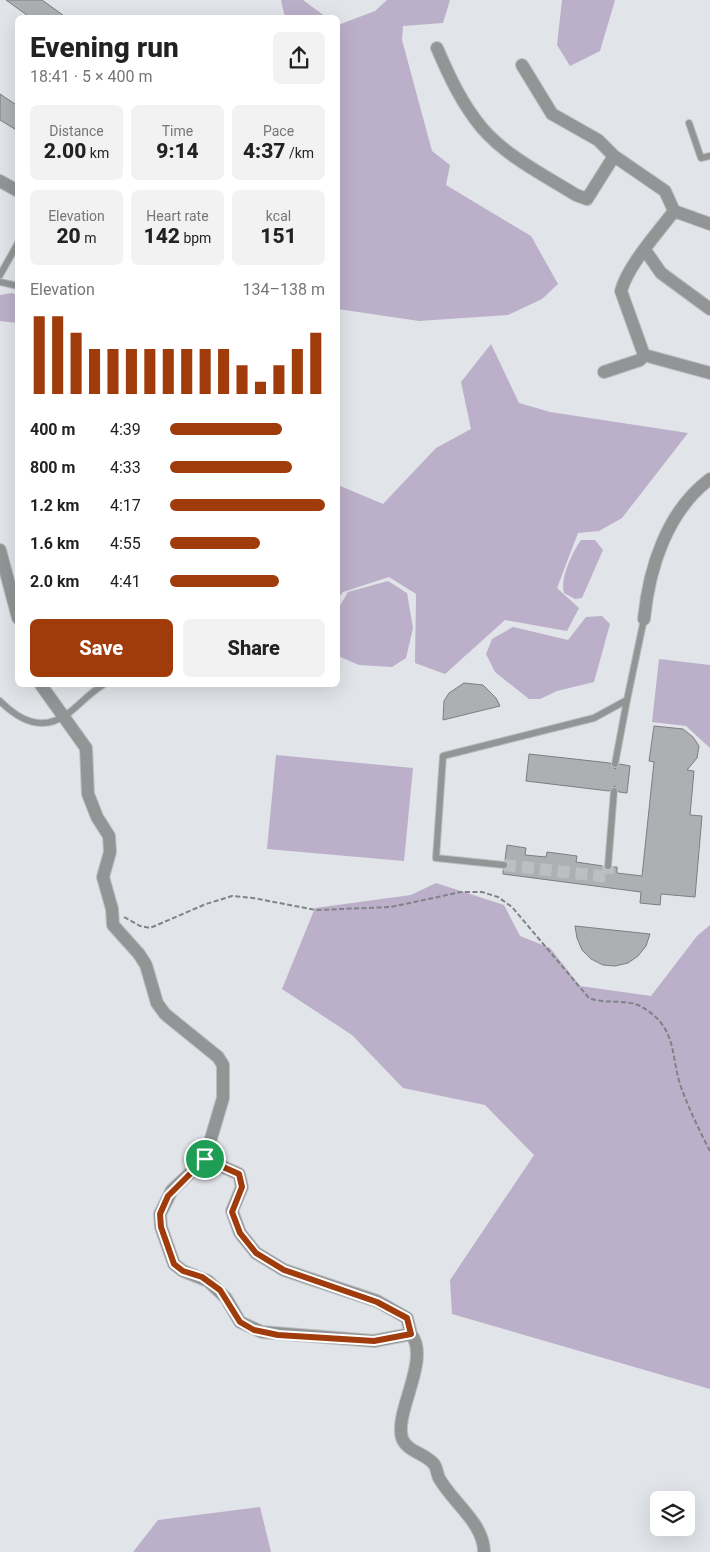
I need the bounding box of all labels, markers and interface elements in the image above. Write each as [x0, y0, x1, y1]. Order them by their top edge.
text: Evening run [30, 31, 179, 64]
button: share [273, 32, 325, 84]
text: 18:41 · 5 × 400 m [30, 67, 152, 86]
text: Distance [49, 123, 104, 139]
text: Time [162, 123, 193, 139]
text: Pace [263, 123, 294, 139]
text: 2.00 [44, 139, 86, 163]
text: 9:14 [156, 139, 199, 163]
text: 4:37 [243, 139, 285, 163]
text: km [86, 145, 109, 161]
text: /km [285, 145, 314, 161]
text: Elevation [48, 208, 105, 224]
text: Heart rate [146, 208, 209, 224]
text: kcal [266, 208, 291, 224]
text: 20 [57, 224, 81, 248]
text: 142 [144, 224, 180, 248]
text: 151 [260, 224, 297, 248]
text: m [81, 230, 96, 246]
text: bpm [180, 230, 211, 246]
text: Elevation [30, 280, 95, 299]
text: 134–138 m [243, 280, 325, 299]
text: 400 m [30, 420, 75, 439]
text: 4:39 [110, 420, 141, 439]
text: 800 m [30, 458, 75, 477]
text: 4:33 [110, 458, 141, 477]
text: 1.2 km [30, 496, 79, 515]
text: 4:17 [110, 496, 141, 515]
text: 1.6 km [30, 534, 79, 553]
text: 4:55 [110, 534, 141, 553]
text: 2.0 km [30, 572, 79, 591]
text: 4:41 [110, 572, 141, 591]
button: Save [30, 619, 173, 677]
button: Share [183, 619, 325, 677]
pin [184, 1138, 226, 1180]
icon: arrive [191, 1145, 219, 1173]
map controls [650, 1491, 695, 1536]
button: layers [650, 1491, 695, 1536]

